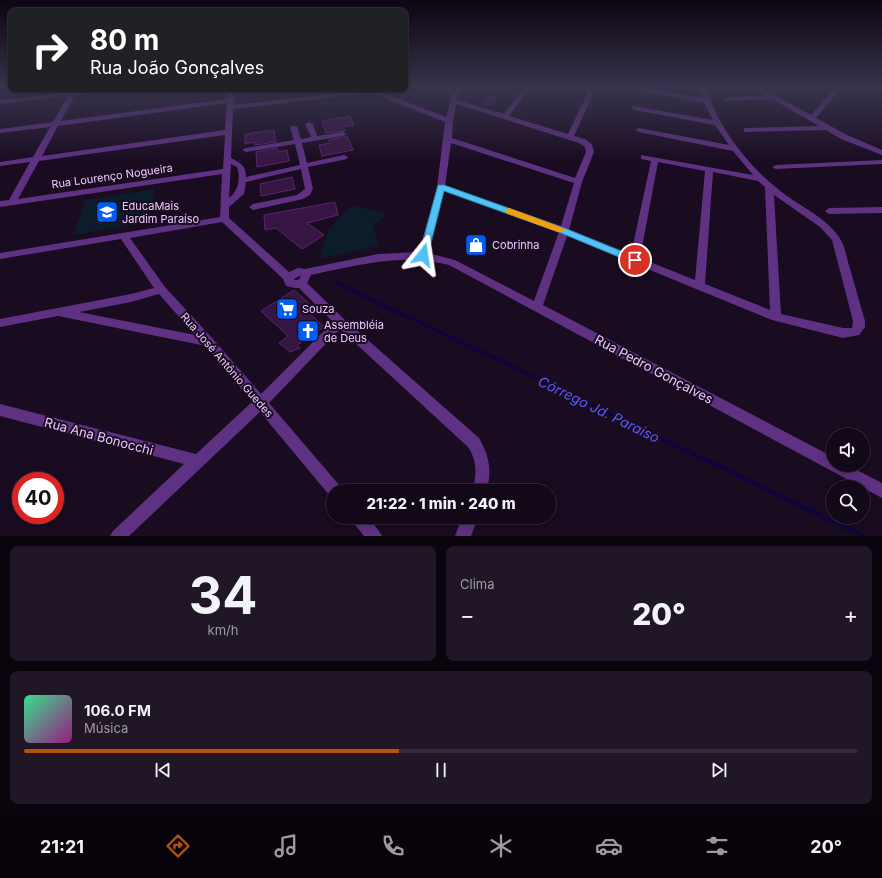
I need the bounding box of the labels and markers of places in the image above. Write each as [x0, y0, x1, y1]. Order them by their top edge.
school or university icon: EducaMais Jardim Paraíso [94, 199, 120, 225]
place label: EducaMais Jardim Paraíso [122, 199, 200, 226]
shop icon: Cobrinha [463, 232, 489, 258]
place label: Cobrinha [492, 238, 540, 252]
pin [618, 243, 652, 277]
supermarket icon: Souza [274, 296, 300, 322]
place label: Souza [302, 302, 334, 316]
church icon: Assembléia de Deus [295, 318, 321, 344]
place label: Assembléia de Deus [324, 318, 384, 345]

